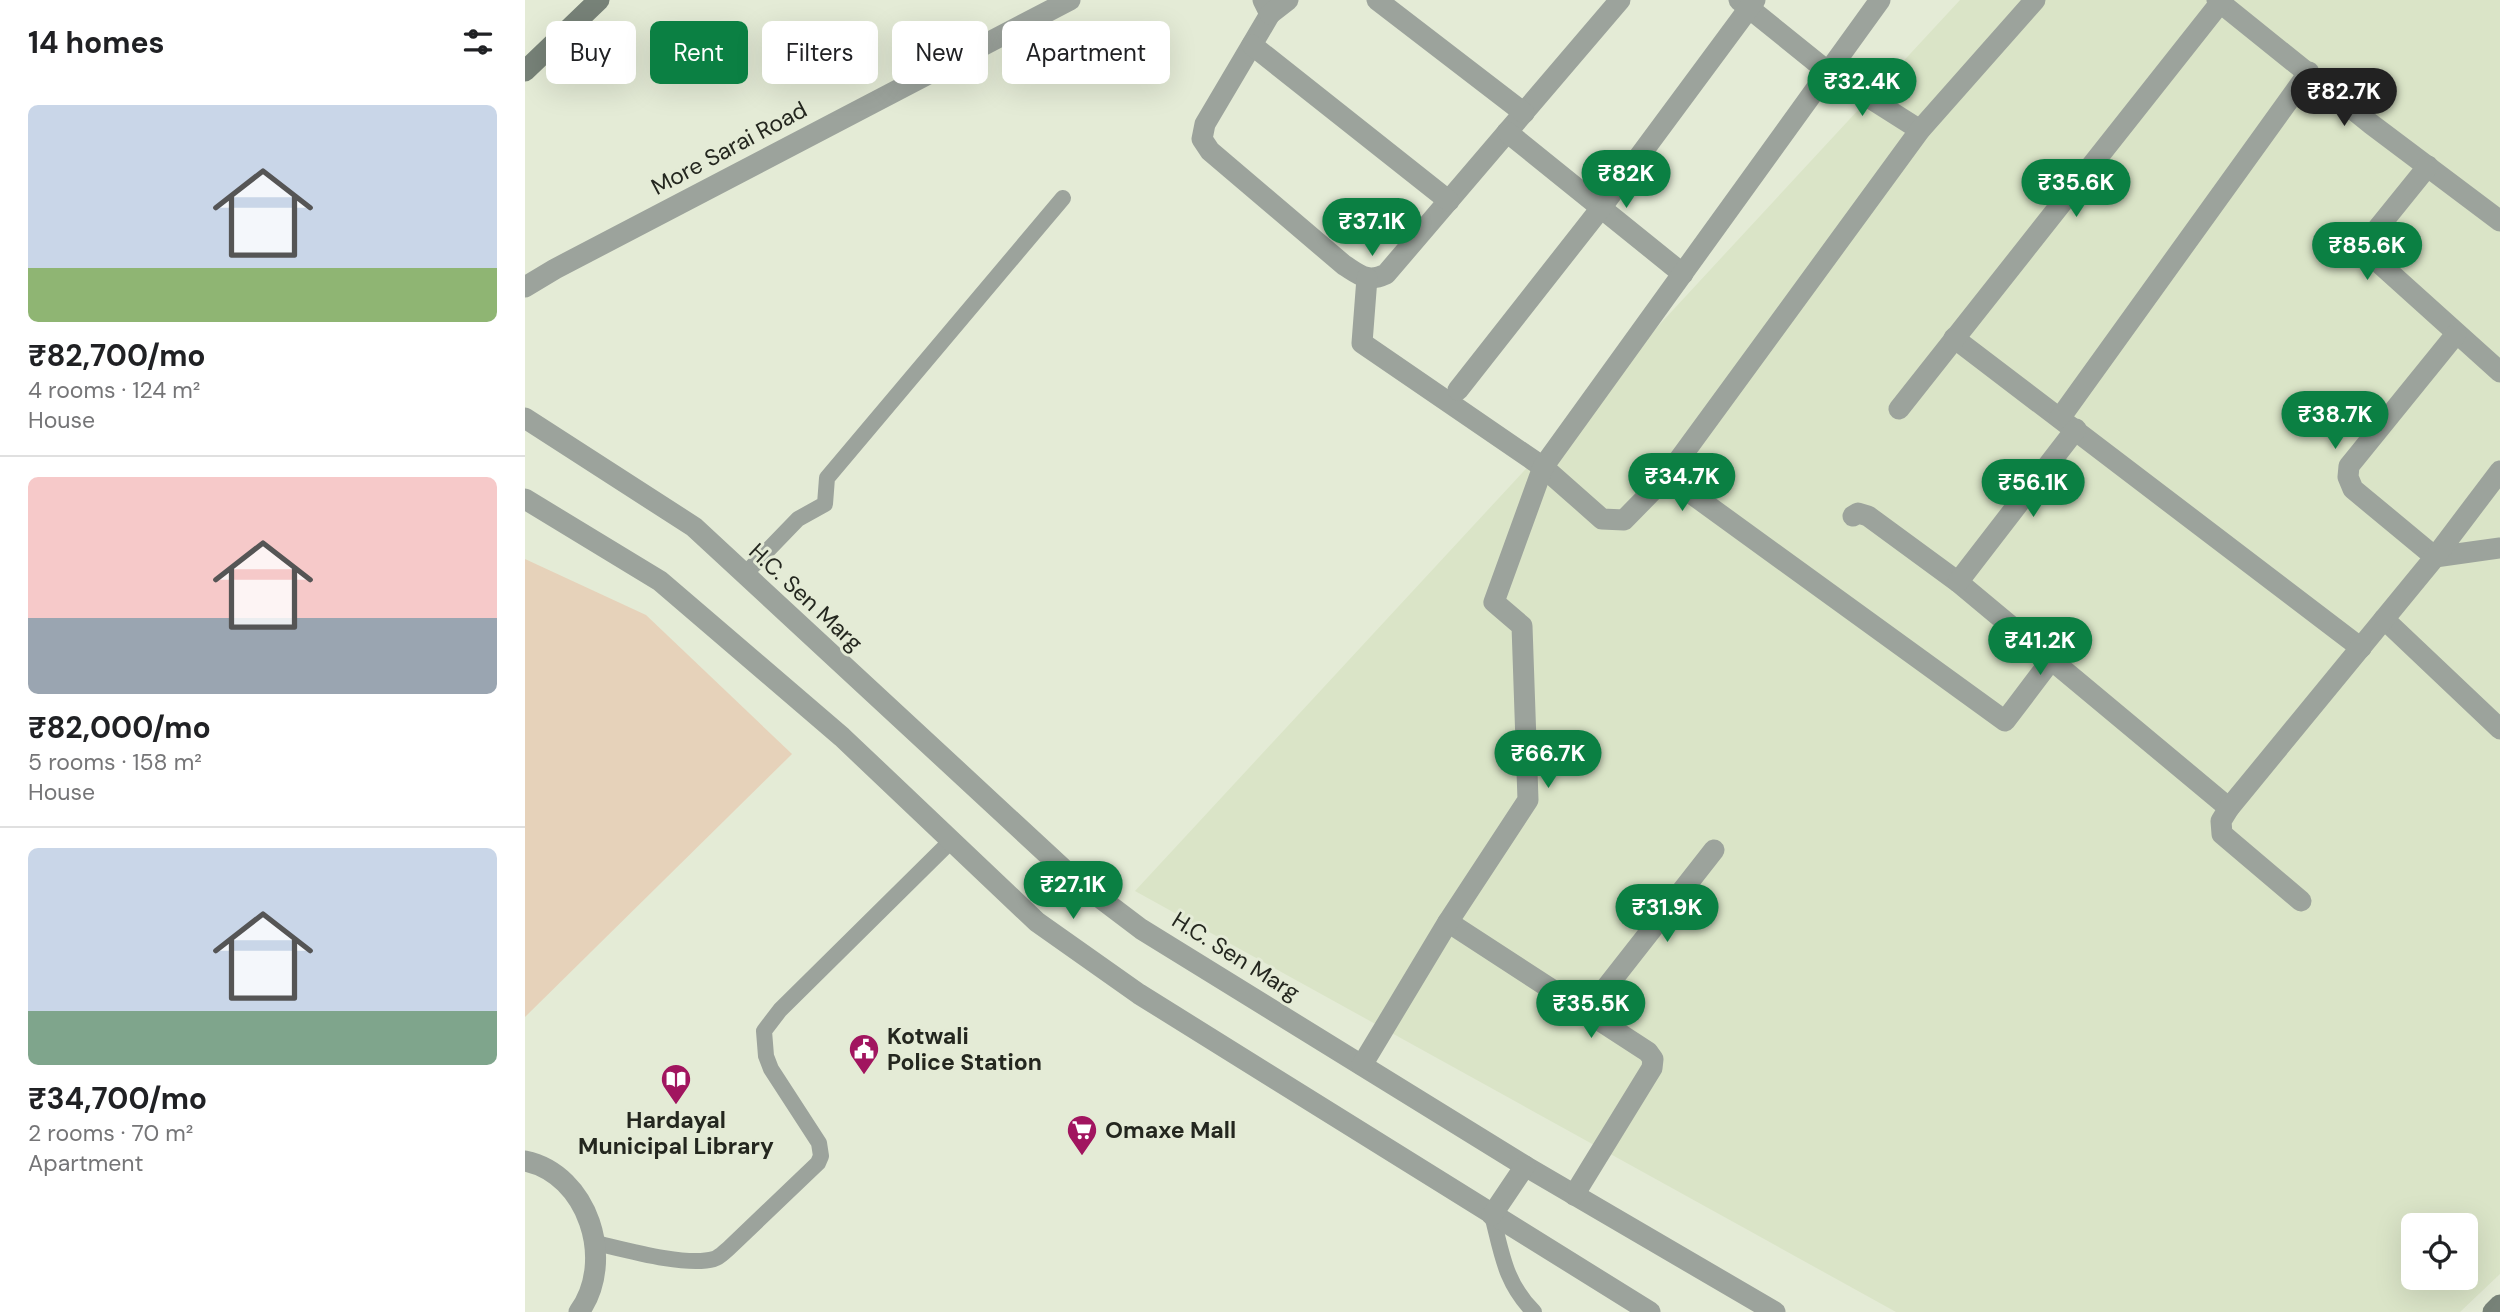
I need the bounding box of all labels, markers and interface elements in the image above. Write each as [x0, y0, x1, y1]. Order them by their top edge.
chip: Buy [546, 21, 636, 84]
chip: Rent [650, 21, 748, 84]
chip: Filters [762, 21, 878, 84]
chip: New [892, 21, 988, 84]
chip: Apartment [1002, 21, 1170, 84]
text: 14 homes [28, 23, 165, 62]
icon: filters [459, 23, 497, 61]
pin: ₹32.4K [1805, 58, 1919, 118]
text: ₹32.4K [1823, 66, 1901, 96]
pin: ₹82.7K [2287, 68, 2401, 128]
text: ₹82.7K [2307, 76, 2381, 106]
street label: More Sarai Road [646, 94, 812, 202]
icon: home [200, 150, 326, 276]
pin: ₹82K [1585, 150, 1667, 210]
text: ₹82K [1598, 158, 1654, 188]
pin: ₹35.6K [2019, 160, 2133, 219]
text: ₹35.6K [2037, 167, 2115, 197]
pin: ₹37.1K [1315, 198, 1429, 258]
text: ₹37.1K [1338, 206, 1406, 236]
pin: ₹85.6K [2310, 222, 2424, 282]
text: ₹85.6K [2328, 230, 2406, 260]
text: ₹82,700/mo [28, 336, 206, 375]
text: 4 rooms · 124 m² [28, 375, 200, 405]
pin: ₹38.7K [2278, 392, 2392, 451]
text: ₹38.7K [2297, 399, 2373, 429]
text: House [28, 405, 95, 435]
pin: ₹34.7K [1625, 454, 1739, 513]
pin: ₹56.1K [1976, 460, 2090, 519]
text: ₹34.7K [1644, 461, 1720, 491]
text: ₹56.1K [1998, 467, 2068, 497]
icon: home [200, 522, 326, 648]
street label: H.C. Sen Marg [743, 536, 869, 658]
pin: ₹41.2K [1983, 618, 2097, 677]
text: ₹41.2K [2004, 625, 2076, 655]
text: ₹82,000/mo [28, 708, 211, 747]
pin: ₹66.7K [1491, 730, 1605, 790]
text: ₹66.7K [1510, 738, 1586, 768]
text: 5 rooms · 158 m² [28, 747, 202, 777]
text: House [28, 777, 95, 807]
pin: ₹27.1K [1016, 862, 1130, 921]
text: ₹27.1K [1040, 869, 1106, 899]
pin: ₹31.9K [1610, 884, 1724, 944]
text: ₹31.9K [1632, 892, 1702, 922]
icon: home [200, 893, 326, 1019]
street label: H.C. Sen Marg [1166, 905, 1306, 1007]
pin: ₹35.5K [1534, 981, 1648, 1040]
text: ₹35.5K [1552, 988, 1630, 1018]
place label: Kotwali Police Station [887, 1021, 1042, 1077]
public building icon: Kotwali Police Station [847, 1032, 881, 1076]
library icon: Hardayal Municipal Library [659, 1062, 693, 1106]
text: ₹34,700/mo [28, 1079, 207, 1118]
place label: Hardayal Municipal Library [578, 1105, 774, 1161]
supermarket icon: Omaxe Mall [1065, 1113, 1099, 1157]
place label: Omaxe Mall [1105, 1115, 1236, 1145]
text: 2 rooms · 70 m² [28, 1118, 193, 1148]
text: Apartment [28, 1148, 143, 1178]
map controls [2401, 1213, 2478, 1290]
button: locate [2401, 1213, 2478, 1290]

